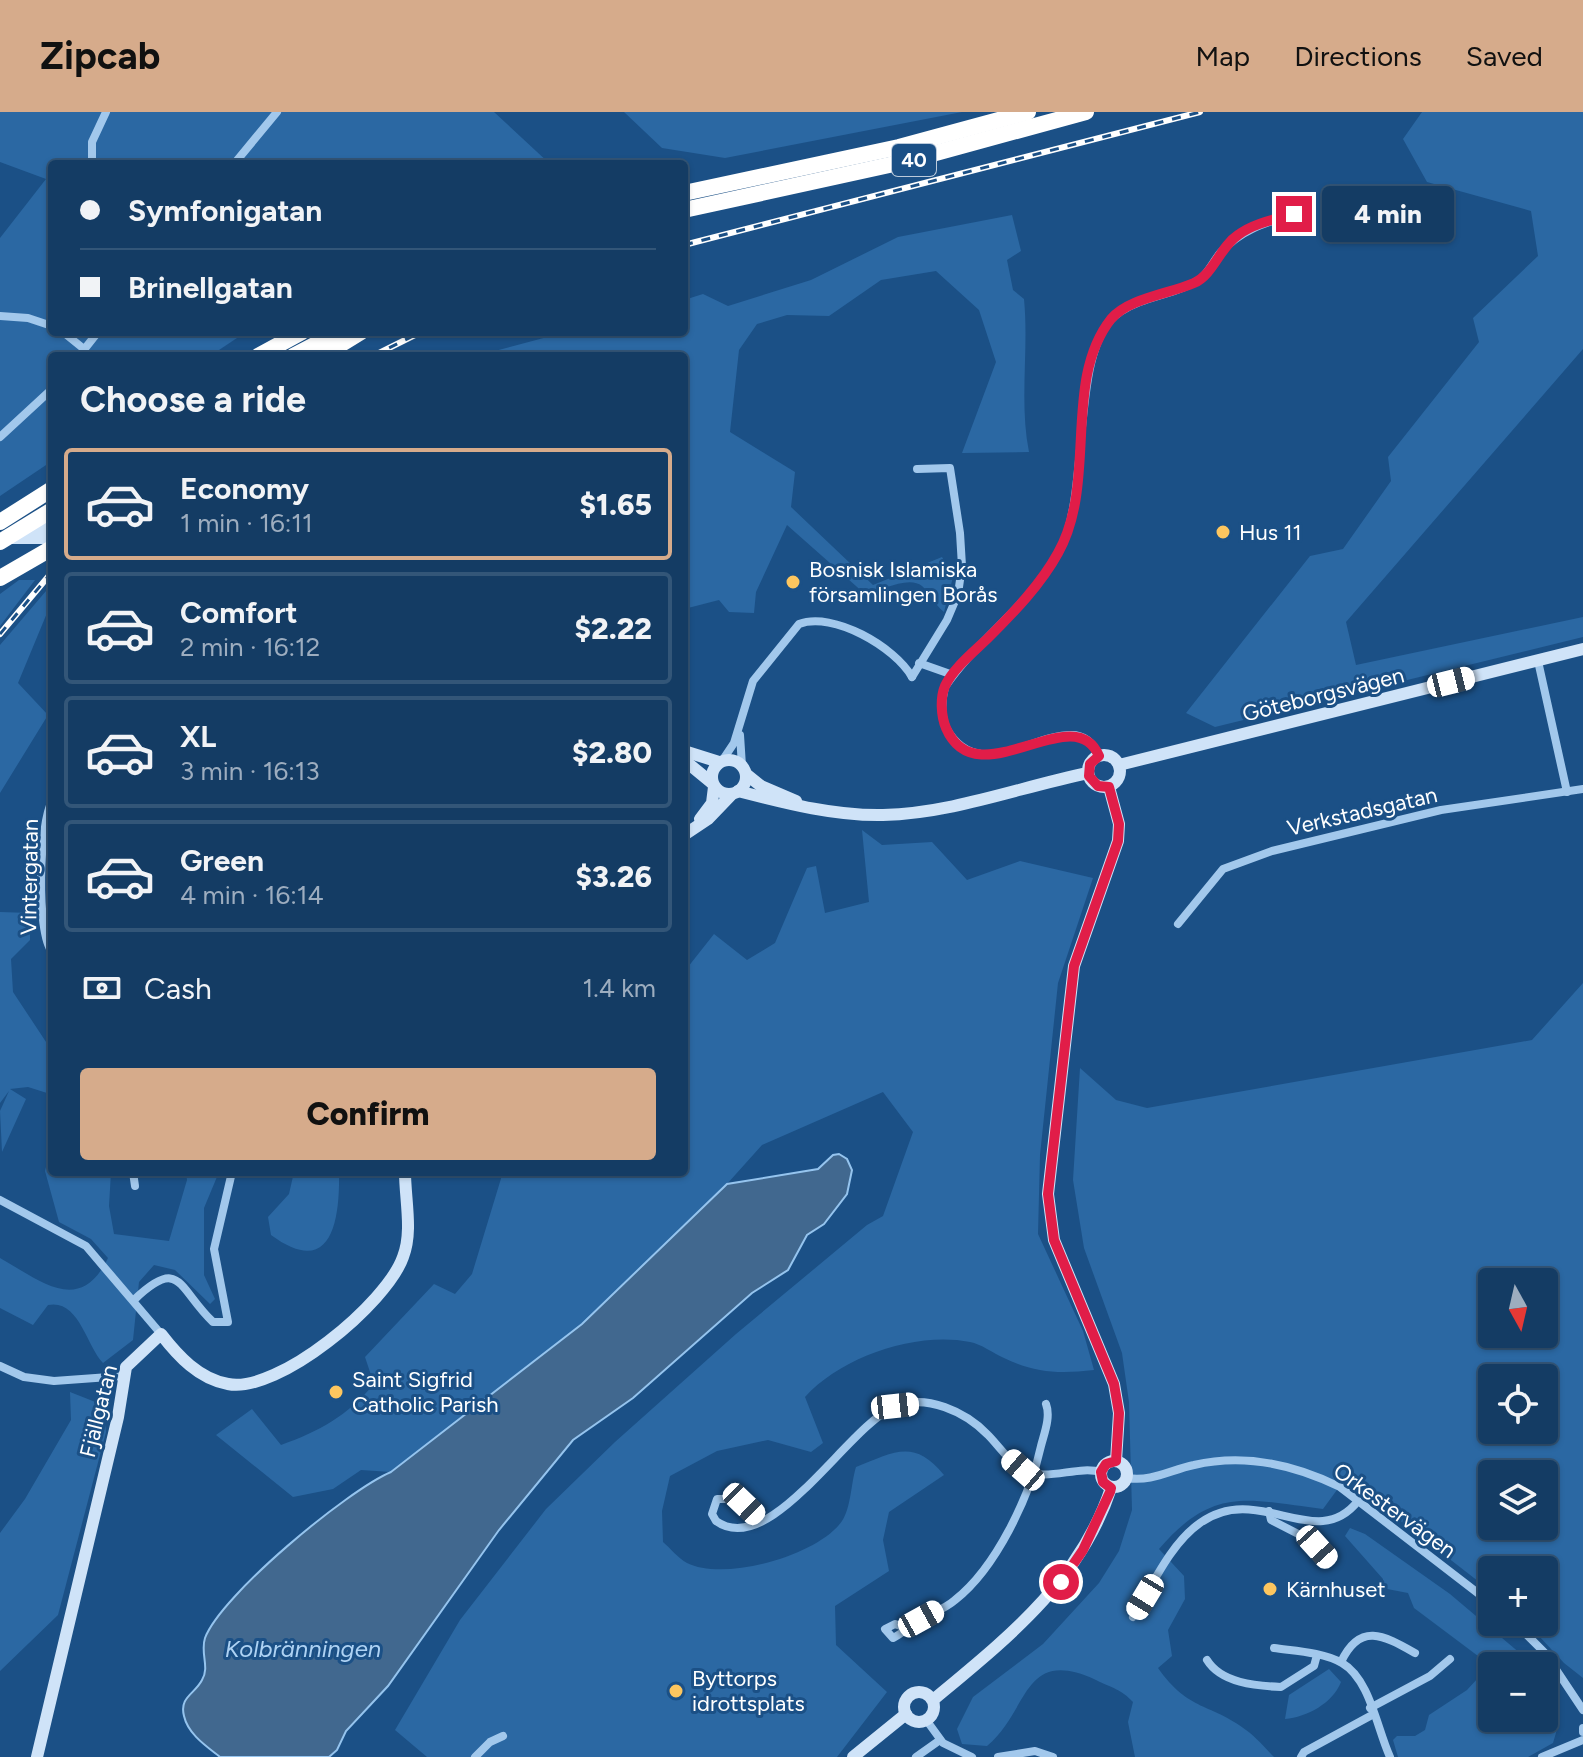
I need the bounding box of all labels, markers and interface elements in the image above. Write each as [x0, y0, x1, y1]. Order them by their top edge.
text: Zipcab [40, 33, 160, 79]
text: Map [1196, 39, 1250, 73]
text: Directions [1294, 39, 1422, 73]
text: Saved [1466, 39, 1543, 73]
road number: 40 [892, 144, 936, 176]
callout: 4 min [1322, 186, 1454, 242]
text: Symfonigatan [128, 192, 322, 229]
route end [1276, 196, 1312, 232]
text: 4 min [1354, 198, 1422, 230]
text: Brinellgatan [128, 269, 293, 306]
text: Choose a ride [80, 378, 306, 421]
icon: car [84, 468, 156, 540]
text: Economy [180, 470, 309, 507]
text: $1.65 [580, 486, 652, 523]
text: 1 min · 16:11 [180, 507, 313, 539]
place label: Hus 11 [1239, 519, 1302, 546]
marker: Hus 11 [1214, 523, 1232, 541]
place label: Bosnisk Islamiska församlingen Borås [809, 556, 997, 608]
marker: Bosnisk Islamiska församlingen Borås [784, 573, 802, 591]
icon: car [84, 592, 156, 664]
text: Comfort [180, 594, 298, 631]
text: $2.22 [575, 610, 652, 647]
text: 2 min · 16:12 [180, 631, 320, 663]
street label: Göteborgsvägen [1239, 661, 1407, 728]
car [1425, 665, 1477, 699]
icon: car [84, 716, 156, 788]
text: XL [180, 718, 216, 755]
text: $2.80 [572, 734, 652, 771]
text: 3 min · 16:13 [180, 755, 320, 787]
street label: Verkstadsgatan [1284, 781, 1440, 842]
street label: Vintergatan [15, 819, 44, 935]
icon: car [84, 840, 156, 912]
text: Green [180, 842, 264, 879]
text: $3.26 [575, 858, 652, 895]
text: 4 min · 16:14 [180, 879, 324, 911]
icon: cash [80, 966, 124, 1010]
text: Cash [144, 970, 212, 1007]
text: 1.4 km [583, 972, 656, 1004]
button: Confirm [80, 1068, 656, 1160]
north arrow [1478, 1268, 1558, 1348]
map controls [1478, 1268, 1558, 1732]
street label: Fjällgatan [74, 1362, 123, 1460]
button: locate [1478, 1364, 1558, 1444]
place label: Saint Sigfrid Catholic Parish [352, 1366, 499, 1418]
marker: Saint Sigfrid Catholic Parish [327, 1383, 345, 1401]
car [870, 1392, 920, 1420]
car [997, 1445, 1049, 1495]
street label: Orkestervägen [1328, 1457, 1461, 1564]
button: layers [1478, 1460, 1558, 1540]
car [718, 1479, 770, 1529]
car [1292, 1521, 1342, 1573]
button: + [1478, 1556, 1558, 1636]
route start [1043, 1564, 1079, 1600]
car [1122, 1570, 1168, 1624]
place label: Kärnhuset [1286, 1576, 1385, 1603]
marker: Kärnhuset [1261, 1580, 1279, 1598]
car [894, 1597, 948, 1641]
water label: Kolbränningen [225, 1634, 381, 1663]
button: − [1478, 1652, 1558, 1732]
place label: Byttorps idrottsplats [692, 1665, 805, 1717]
marker: Byttorps idrottsplats [667, 1682, 685, 1700]

